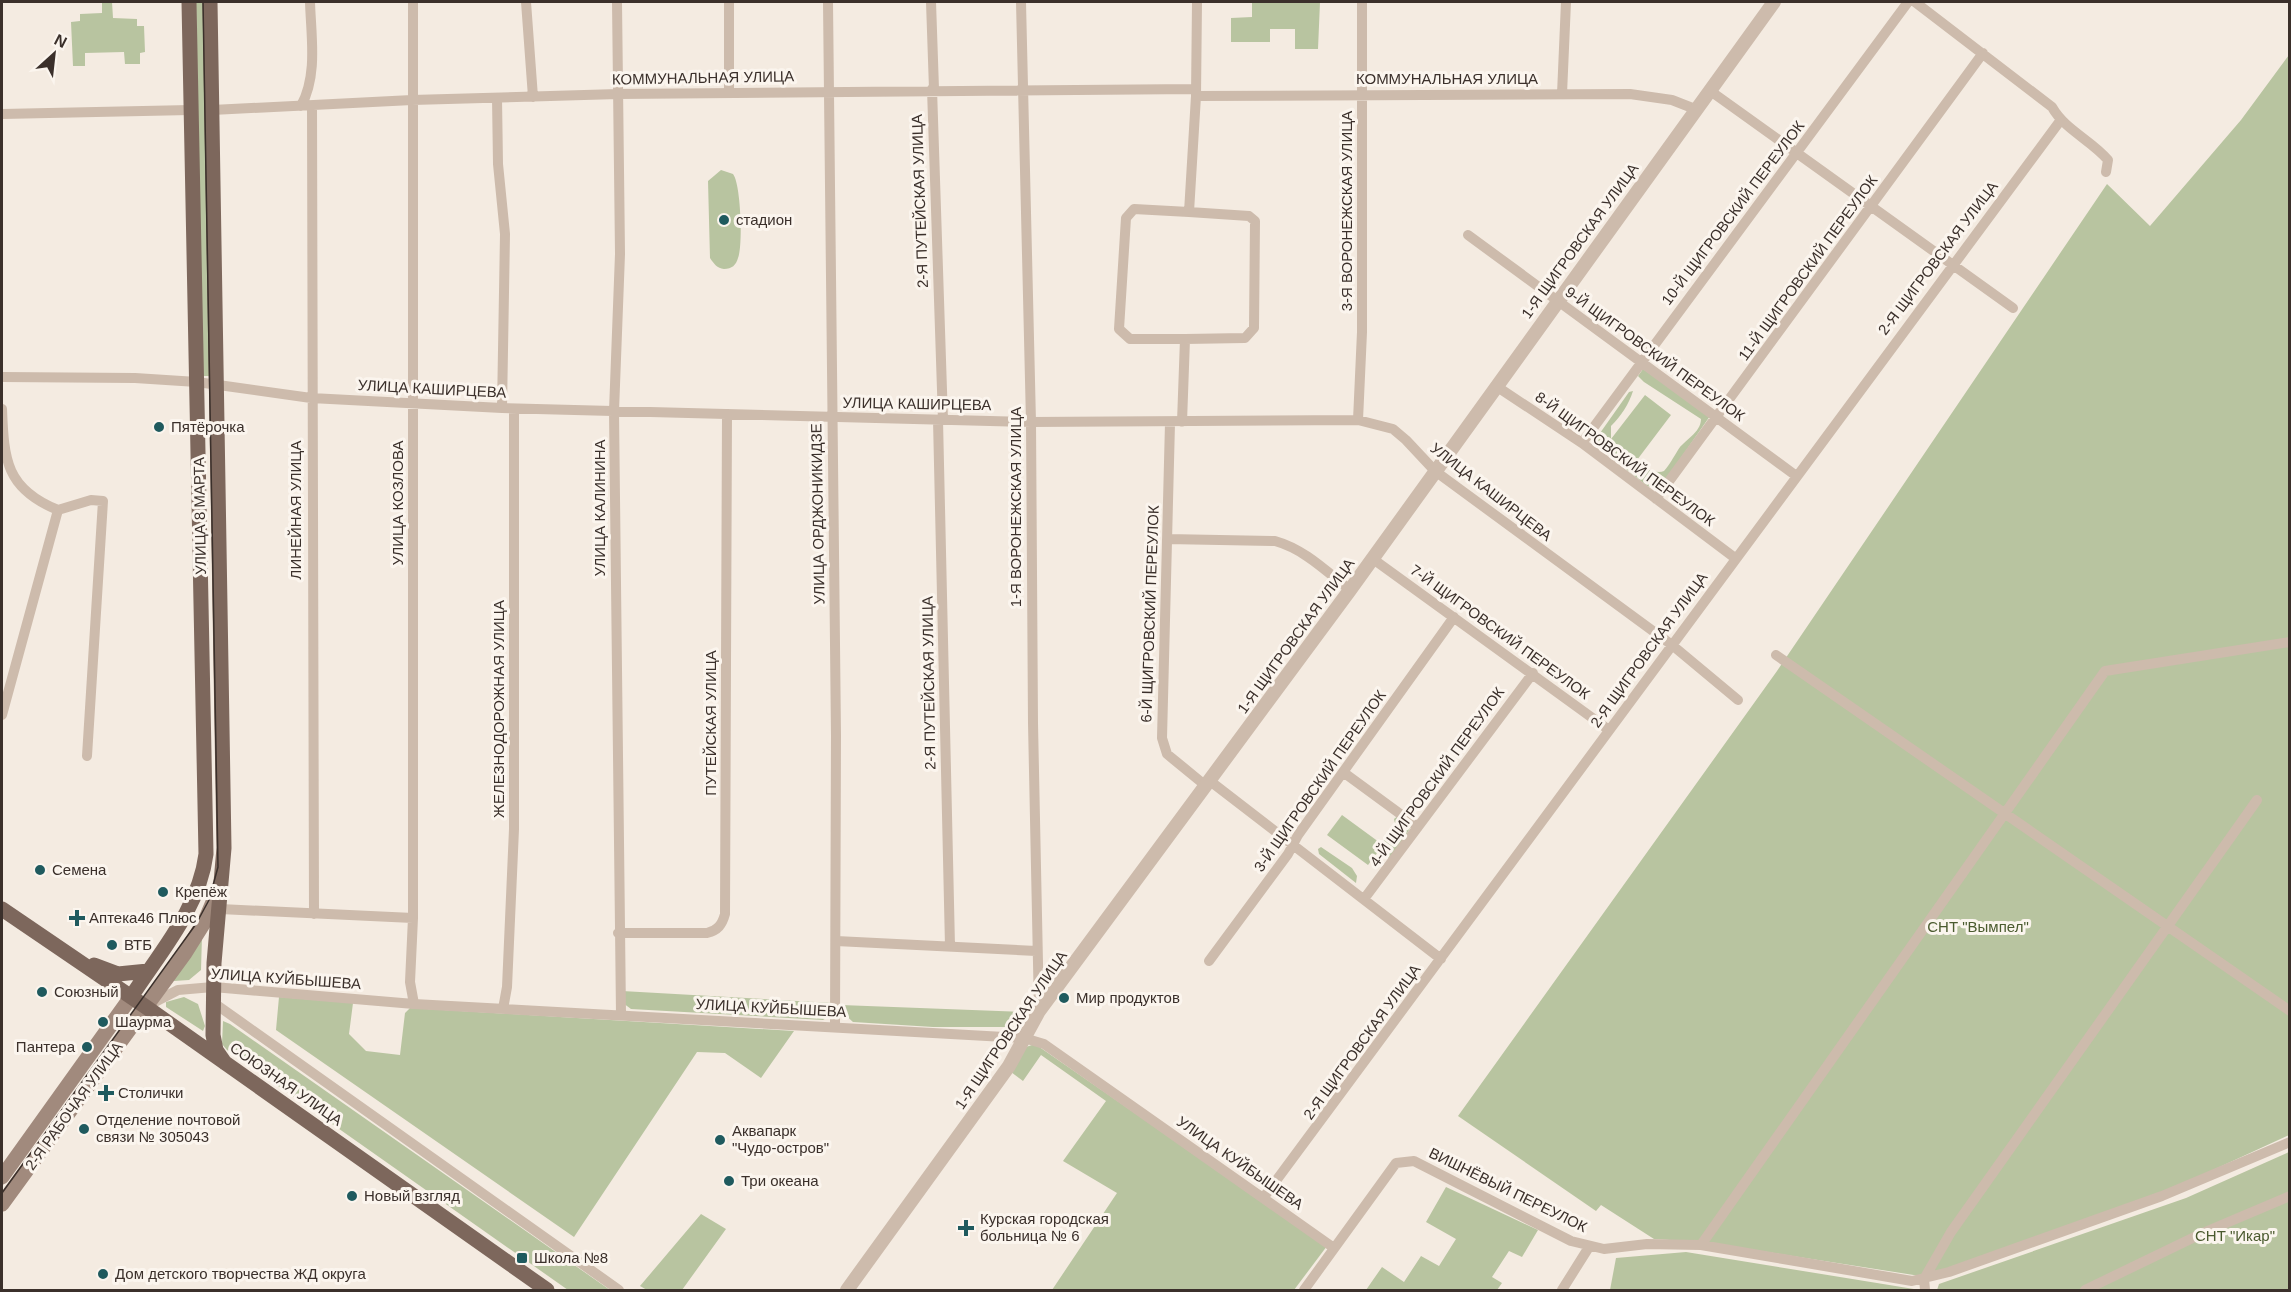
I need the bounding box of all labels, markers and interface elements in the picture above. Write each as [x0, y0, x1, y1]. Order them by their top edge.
north arrow [24, 24, 84, 84]
text: N [52, 31, 70, 51]
street label: КОММУНАЛЬНАЯ УЛИЦА [612, 67, 794, 88]
street label: КОММУНАЛЬНАЯ УЛИЦА [1356, 70, 1538, 87]
street label: 3-Я ВОРОНЕЖСКАЯ УЛИЦА [1338, 111, 1355, 311]
street label: 2-Я ПУТЕЙСКАЯ УЛИЦА [908, 114, 931, 288]
street label: 10-Й ЩИГРОВСКИЙ ПЕРЕУЛОК [1658, 117, 1807, 308]
street label: 1-Я ЩИГРОВСКАЯ УЛИЦА [1518, 160, 1642, 322]
street label: 11-Й ЩИГРОВСКИЙ ПЕРЕУЛОК [1735, 172, 1881, 364]
street label: 2-Я ЩИГРОВСКАЯ УЛИЦА [1874, 178, 2001, 338]
place label: стадион [736, 211, 792, 228]
marker: стадион [717, 213, 731, 227]
street label: 9-Й ЩИГРОВСКИЙ ПЕРЕУЛОК [1562, 283, 1748, 425]
street label: УЛИЦА КАШИРЦЕВА [357, 376, 507, 401]
street label: 8-Й ЩИГРОВСКИЙ ПЕРЕУЛОК [1532, 388, 1718, 530]
street label: УЛИЦА КАШИРЦЕВА [842, 394, 992, 413]
street label: 1-Я ВОРОНЕЖСКАЯ УЛИЦА [1007, 407, 1024, 607]
place label: Пятёрочка [171, 418, 245, 435]
marker: Пятёрочка [152, 420, 166, 434]
street label: УЛИЦА ОРДЖОНИКИДЗЕ [807, 423, 828, 605]
street label: УЛИЦА КАЛИНИНА [591, 439, 608, 577]
street label: УЛИЦА КАШИРЦЕВА [1427, 439, 1555, 544]
street label: УЛИЦА КОЗЛОВА [389, 440, 406, 566]
street label: ЛИНЕЙНАЯ УЛИЦА [287, 441, 304, 579]
street label: УЛИЦА 8 МАРТА [190, 457, 209, 575]
street label: 6-Й ЩИГРОВСКИЙ ПЕРЕУЛОК [1137, 505, 1162, 723]
street label: 1-Я ЩИГРОВСКАЯ УЛИЦА [1234, 555, 1358, 717]
street label: 7-Й ЩИГРОВСКИЙ ПЕРЕУЛОК [1407, 561, 1593, 703]
street label: 2-Я ЩИГРОВСКАЯ УЛИЦА [1587, 569, 1711, 731]
street label: 2-Я ПУТЕЙСКАЯ УЛИЦА [918, 596, 939, 770]
street label: ЖЕЛЕЗНОДОРОЖНАЯ УЛИЦА [490, 600, 507, 818]
street label: ПУТЕЙСКАЯ УЛИЦА [702, 650, 719, 796]
street label: 4-Й ЩИГРОВСКИЙ ПЕРЕУЛОК [1366, 684, 1508, 870]
street label: 3-Й ЩИГРОВСКИЙ ПЕРЕУЛОК [1250, 687, 1389, 875]
place label: Семена [52, 861, 107, 878]
marker: Семена [33, 863, 47, 877]
place label: Крепёж [175, 883, 227, 900]
marker: Крепёж [156, 885, 170, 899]
place label: Аптека46 Плюс [89, 909, 197, 926]
marker: Аптека46 Плюс [70, 911, 84, 925]
park label: СНТ "Вымпел" [1927, 918, 2029, 935]
place label: ВТБ [124, 936, 152, 953]
marker: ВТБ [105, 938, 119, 952]
street label: 1-Я ЩИГРОВСКАЯ УЛИЦА [951, 947, 1070, 1112]
street label: 2-Я ЩИГРОВСКАЯ УЛИЦА [1300, 961, 1424, 1123]
street label: УЛИЦА КУЙБЫШЕВА [210, 965, 362, 992]
place label: Союзный [54, 983, 119, 1000]
marker: Союзный [35, 985, 49, 999]
place label: Мир продуктов [1076, 989, 1180, 1006]
marker: Мир продуктов [1057, 991, 1071, 1005]
street label: УЛИЦА КУЙБЫШЕВА [695, 995, 847, 1020]
place label: Шаурма [115, 1013, 172, 1030]
marker: Шаурма [96, 1015, 110, 1029]
place label: Пантера [16, 1038, 76, 1055]
street label: 2-Я РАБОЧАЯ УЛИЦА [21, 1038, 126, 1173]
street label: СОЮЗНАЯ УЛИЦА [227, 1038, 346, 1129]
marker: Пантера [80, 1040, 94, 1054]
place label: Столички [118, 1084, 183, 1101]
marker: Столички [99, 1086, 113, 1100]
place label: Отделение почтовой связи № 305043 [96, 1111, 240, 1145]
street label: УЛИЦА КУЙБЫШЕВА [1174, 1112, 1307, 1213]
marker: Отделение почтовой связи № 305043 [77, 1122, 91, 1136]
place label: Аквапарк "Чудо-остров" [732, 1122, 829, 1156]
marker: Аквапарк "Чудо-остров" [713, 1133, 727, 1147]
street label: ВИШНЁВЫЙ ПЕРЕУЛОК [1426, 1144, 1590, 1235]
place label: Три океана [741, 1172, 819, 1189]
marker: Три океана [722, 1174, 736, 1188]
place label: Новый взгляд [364, 1187, 460, 1204]
marker: Новый взгляд [345, 1189, 359, 1203]
place label: Курская городская больница № 6 [980, 1210, 1109, 1244]
marker: Курская городская больница № 6 [957, 1219, 975, 1237]
park label: СНТ "Икар" [2195, 1227, 2275, 1244]
place label: Школа №8 [534, 1249, 608, 1266]
marker: Школа №8 [515, 1251, 529, 1265]
place label: Дом детского творчества ЖД округа [115, 1265, 366, 1282]
marker: Дом детского творчества ЖД округа [96, 1267, 110, 1281]

